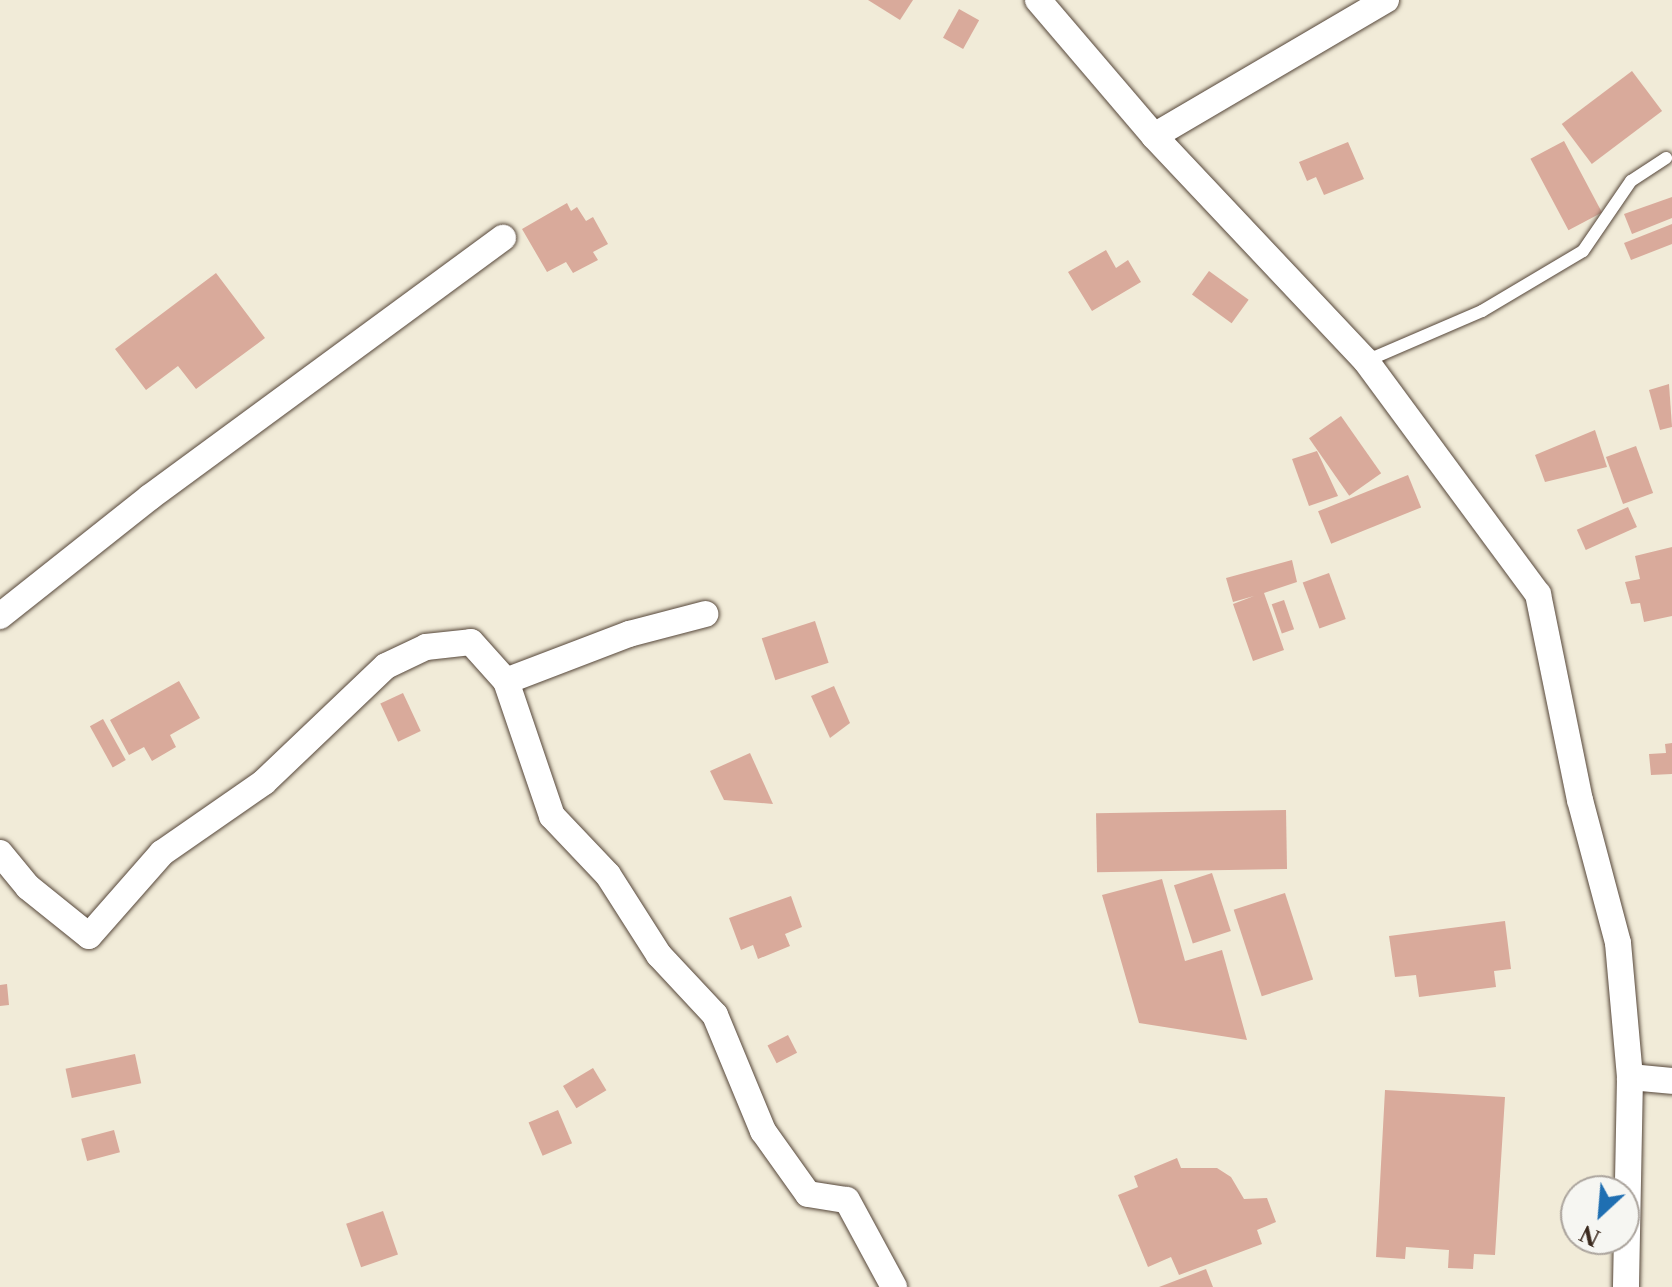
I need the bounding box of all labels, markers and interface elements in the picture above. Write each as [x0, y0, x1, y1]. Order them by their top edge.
north arrow [1560, 1175, 1640, 1255]
text: N [1576, 1219, 1605, 1252]

